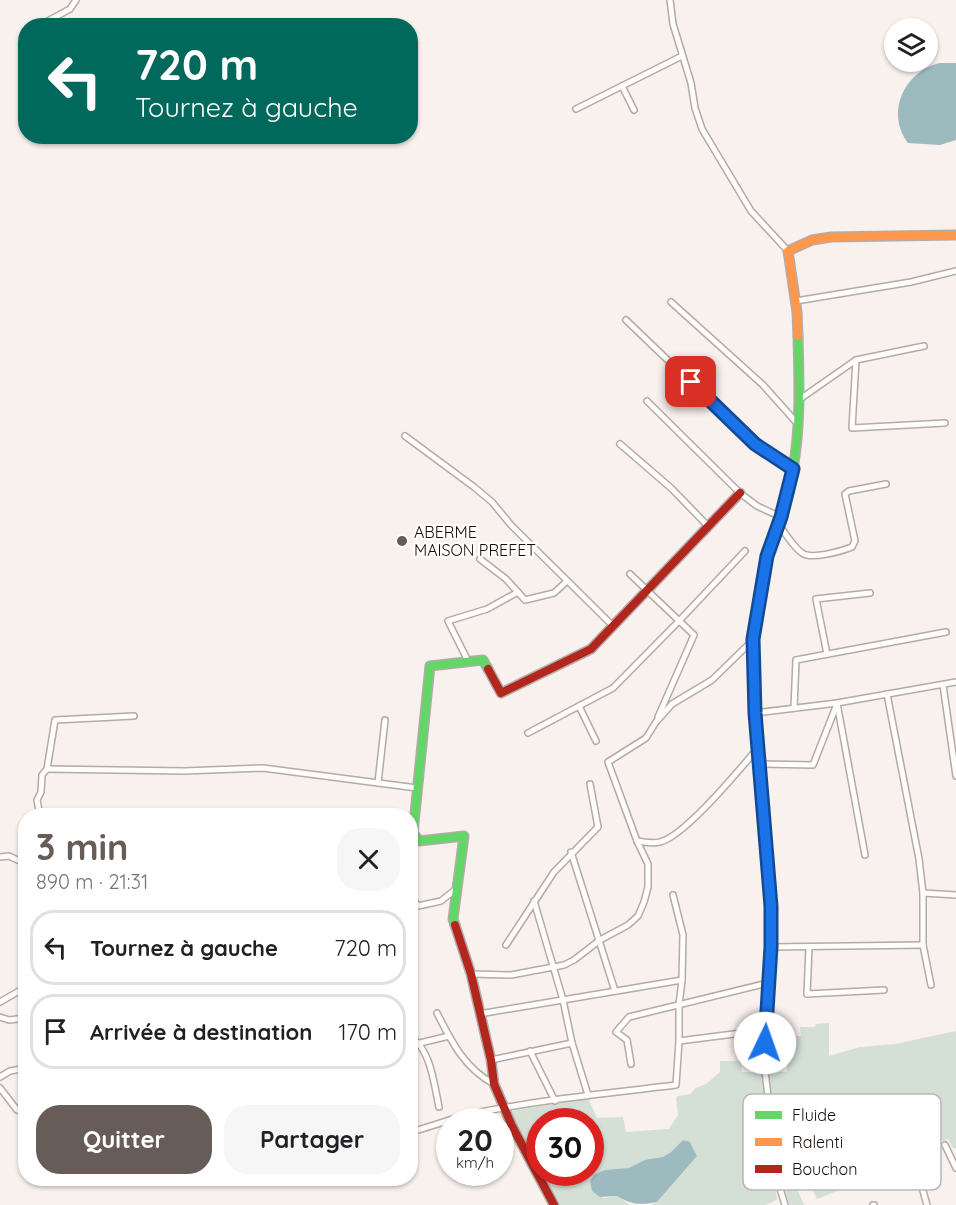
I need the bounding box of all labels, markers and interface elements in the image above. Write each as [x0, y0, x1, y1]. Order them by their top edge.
map controls [884, 18, 938, 72]
button: layers [884, 18, 938, 72]
text: 720 m [135, 38, 258, 91]
icon: left [36, 42, 114, 120]
text: Tournez à gauche [135, 90, 358, 124]
pin [665, 356, 716, 407]
icon: arrive [674, 365, 707, 398]
place label: ABERME MAISON PREFET [414, 522, 536, 560]
marker: ABERME MAISON PREFET [395, 534, 409, 548]
text: 3 min [36, 824, 129, 869]
button: close [337, 828, 400, 891]
text: 890 m · 21:31 [36, 869, 148, 894]
icon: left [39, 931, 72, 964]
text: Tournez à gauche [90, 934, 278, 962]
text: 720 m [334, 934, 397, 962]
position arrow [733, 1011, 797, 1075]
icon: arrive [39, 1015, 72, 1048]
text: Arrivée à destination [90, 1018, 312, 1046]
text: 170 m [338, 1018, 397, 1046]
legend [743, 1094, 941, 1190]
button: Quitter [36, 1105, 212, 1174]
button: Partager [224, 1105, 400, 1174]
text: Fluide [792, 1105, 836, 1125]
speed limit sign: 30 [526, 1108, 604, 1186]
text: 20 [457, 1121, 493, 1159]
text: Ralenti [792, 1132, 843, 1152]
text: km/h [456, 1153, 494, 1172]
text: Bouchon [792, 1159, 857, 1179]

